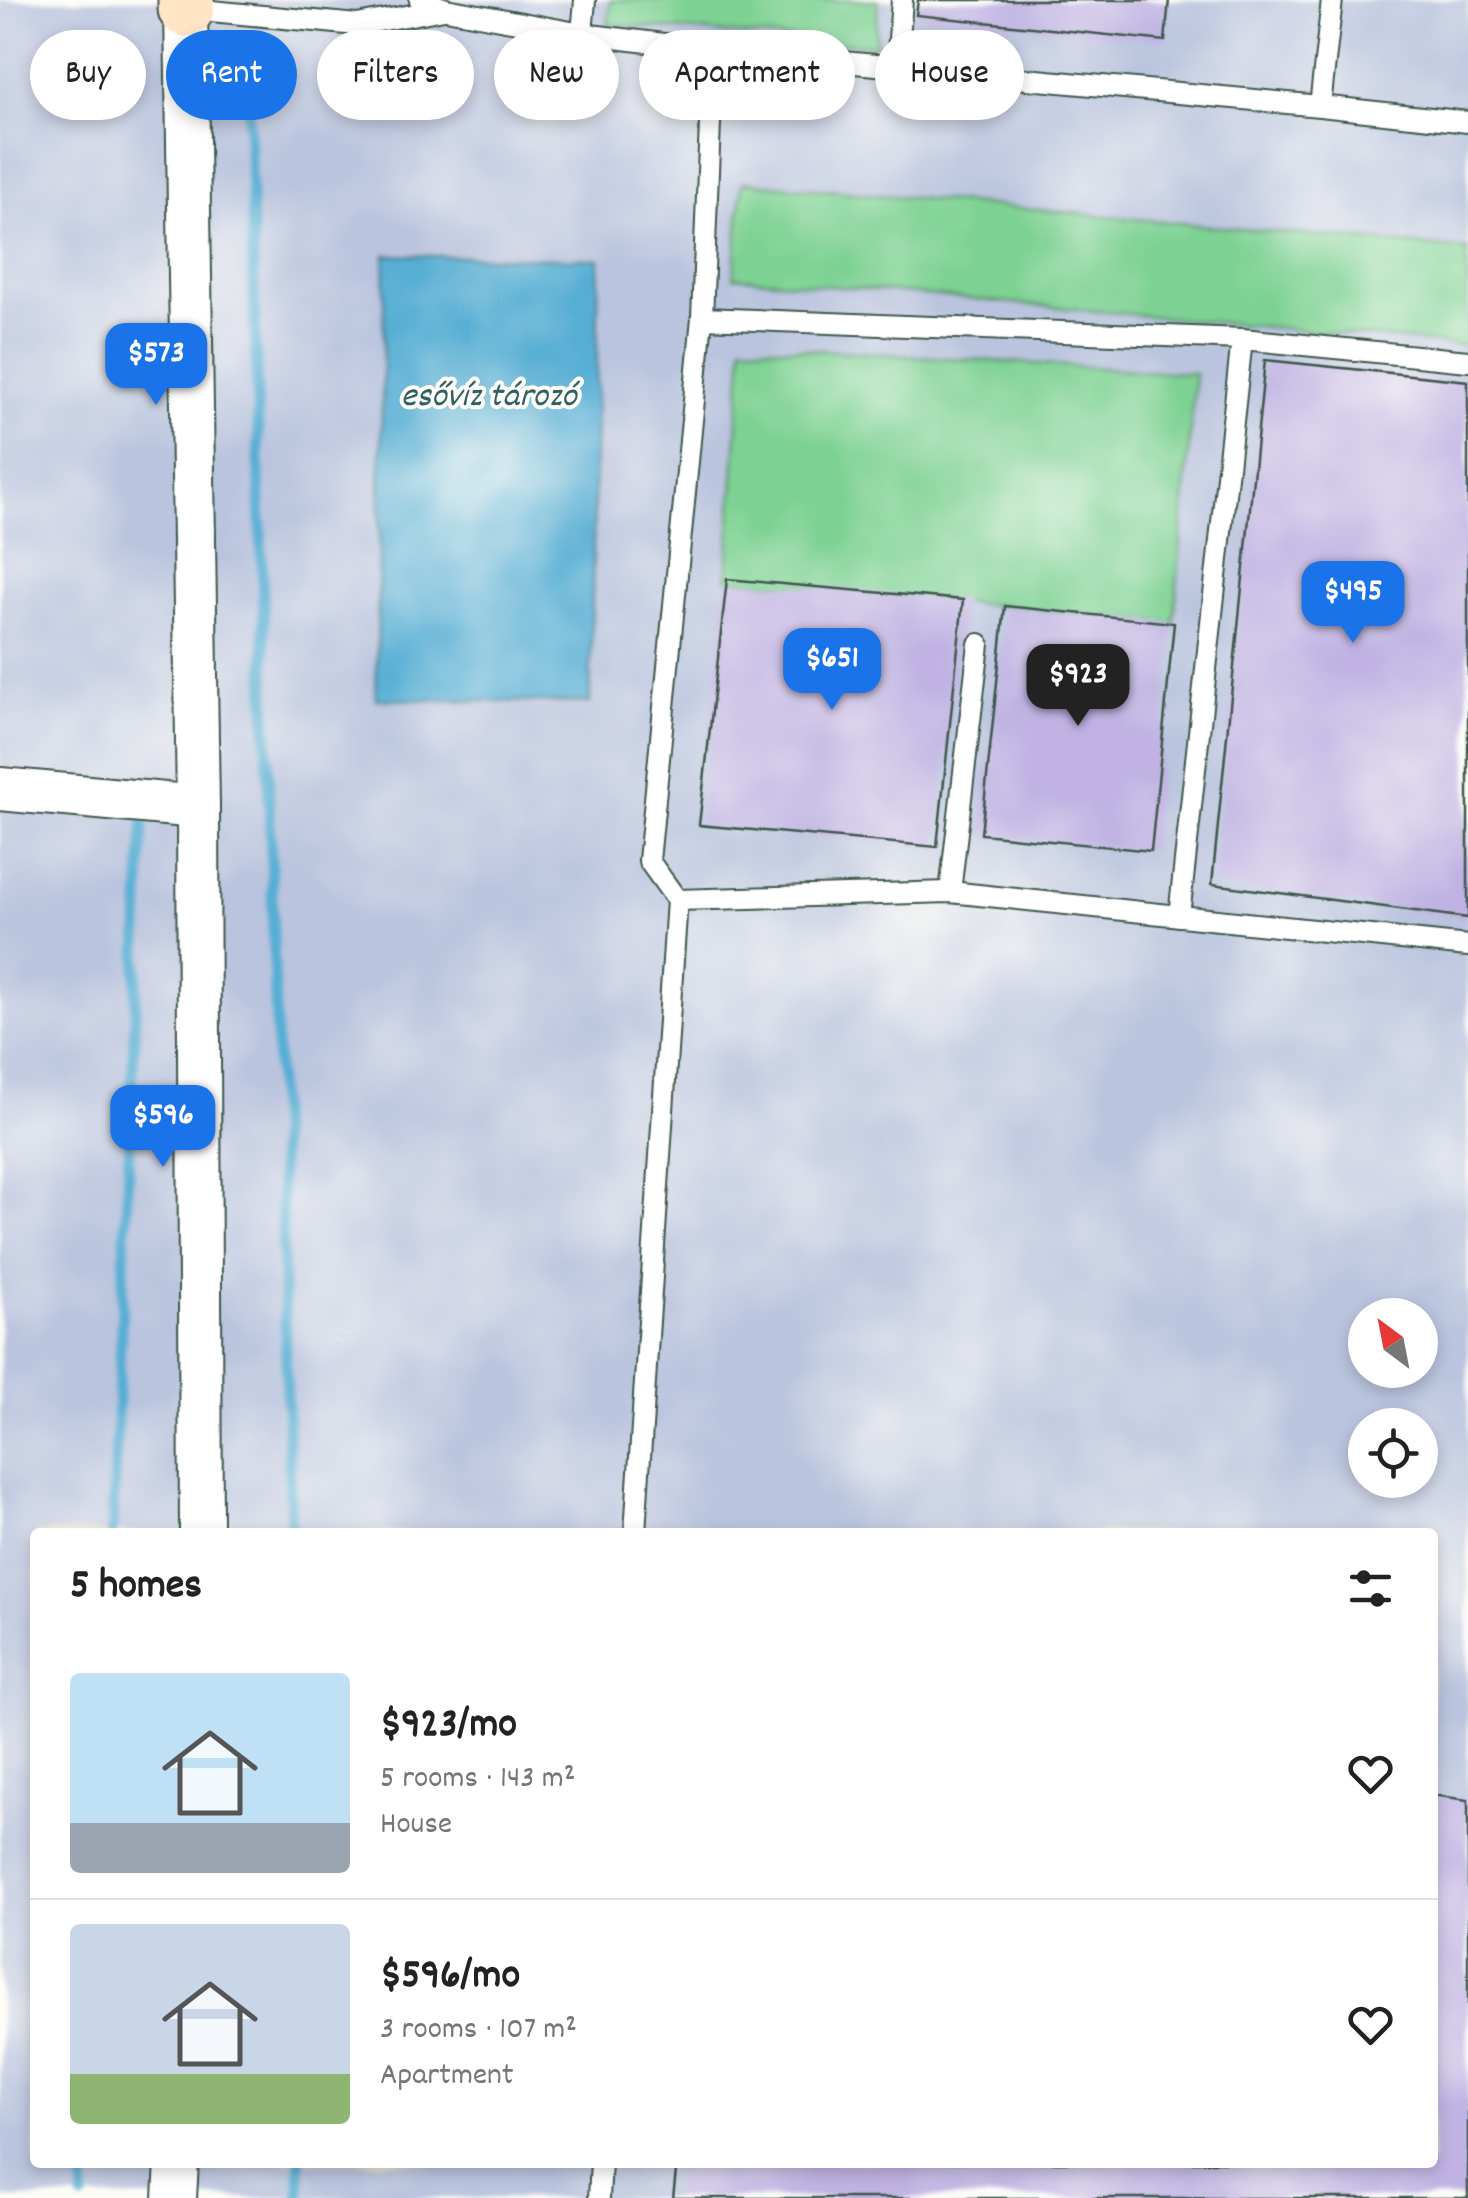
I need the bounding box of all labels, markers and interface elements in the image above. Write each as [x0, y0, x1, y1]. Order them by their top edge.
chip: Buy [30, 30, 146, 120]
chip: Rent [166, 30, 297, 120]
chip: Filters [317, 30, 474, 120]
chip: New [494, 30, 619, 120]
chip: Apartment [639, 30, 855, 120]
chip: House [875, 30, 1024, 120]
pin: $573 [97, 323, 215, 408]
text: $573 [127, 332, 185, 378]
water label: esővíz tározó [401, 373, 580, 423]
pin: $495 [1294, 561, 1412, 646]
text: $495 [1324, 570, 1382, 616]
pin: $651 [773, 628, 891, 713]
text: $651 [805, 637, 859, 683]
pin: $923 [1019, 644, 1137, 729]
text: $923 [1048, 653, 1108, 699]
pin: $596 [104, 1085, 222, 1170]
text: $596 [132, 1094, 194, 1140]
north arrow [1348, 1298, 1438, 1388]
map controls [1348, 1298, 1438, 1498]
button: locate [1348, 1408, 1438, 1498]
text: 5 homes [70, 1558, 202, 1618]
icon: filters [1343, 1561, 1398, 1616]
text: $923/mo [380, 1697, 517, 1757]
icon: home [150, 1713, 270, 1833]
icon: heart [1343, 1746, 1398, 1801]
text: 5 rooms · 143 m² [380, 1757, 575, 1803]
text: House [380, 1803, 452, 1849]
text: $596/mo [380, 1948, 520, 2008]
icon: home [150, 1964, 270, 2084]
icon: heart [1343, 1997, 1398, 2052]
text: 3 rooms · 107 m² [380, 2008, 577, 2054]
text: Apartment [380, 2054, 514, 2100]

